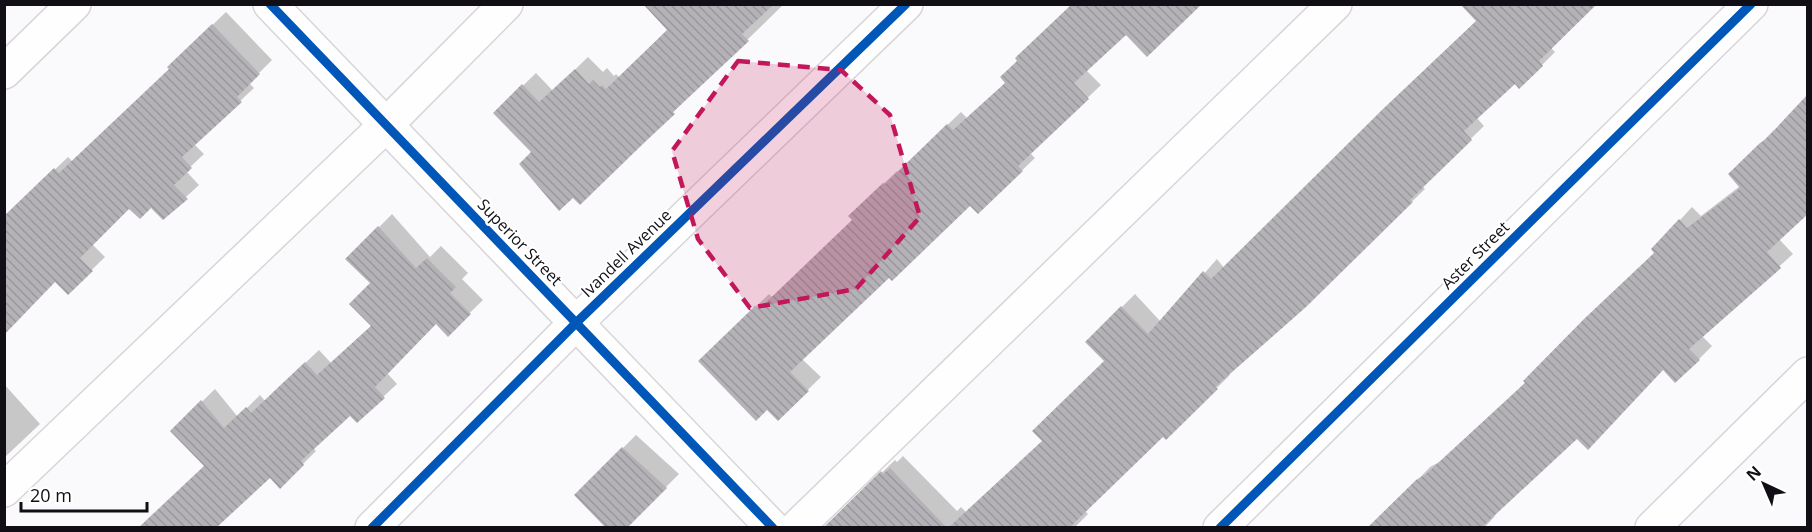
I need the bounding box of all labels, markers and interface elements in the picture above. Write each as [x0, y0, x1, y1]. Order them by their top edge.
street label: Superior Street [473, 194, 567, 290]
street label: Ivandell Avenue [576, 204, 676, 302]
street label: Aster Street [1436, 216, 1514, 294]
north arrow [1734, 454, 1794, 514]
text: N [1741, 461, 1766, 486]
scale bar [21, 475, 147, 513]
text: 20 m [30, 483, 72, 507]

